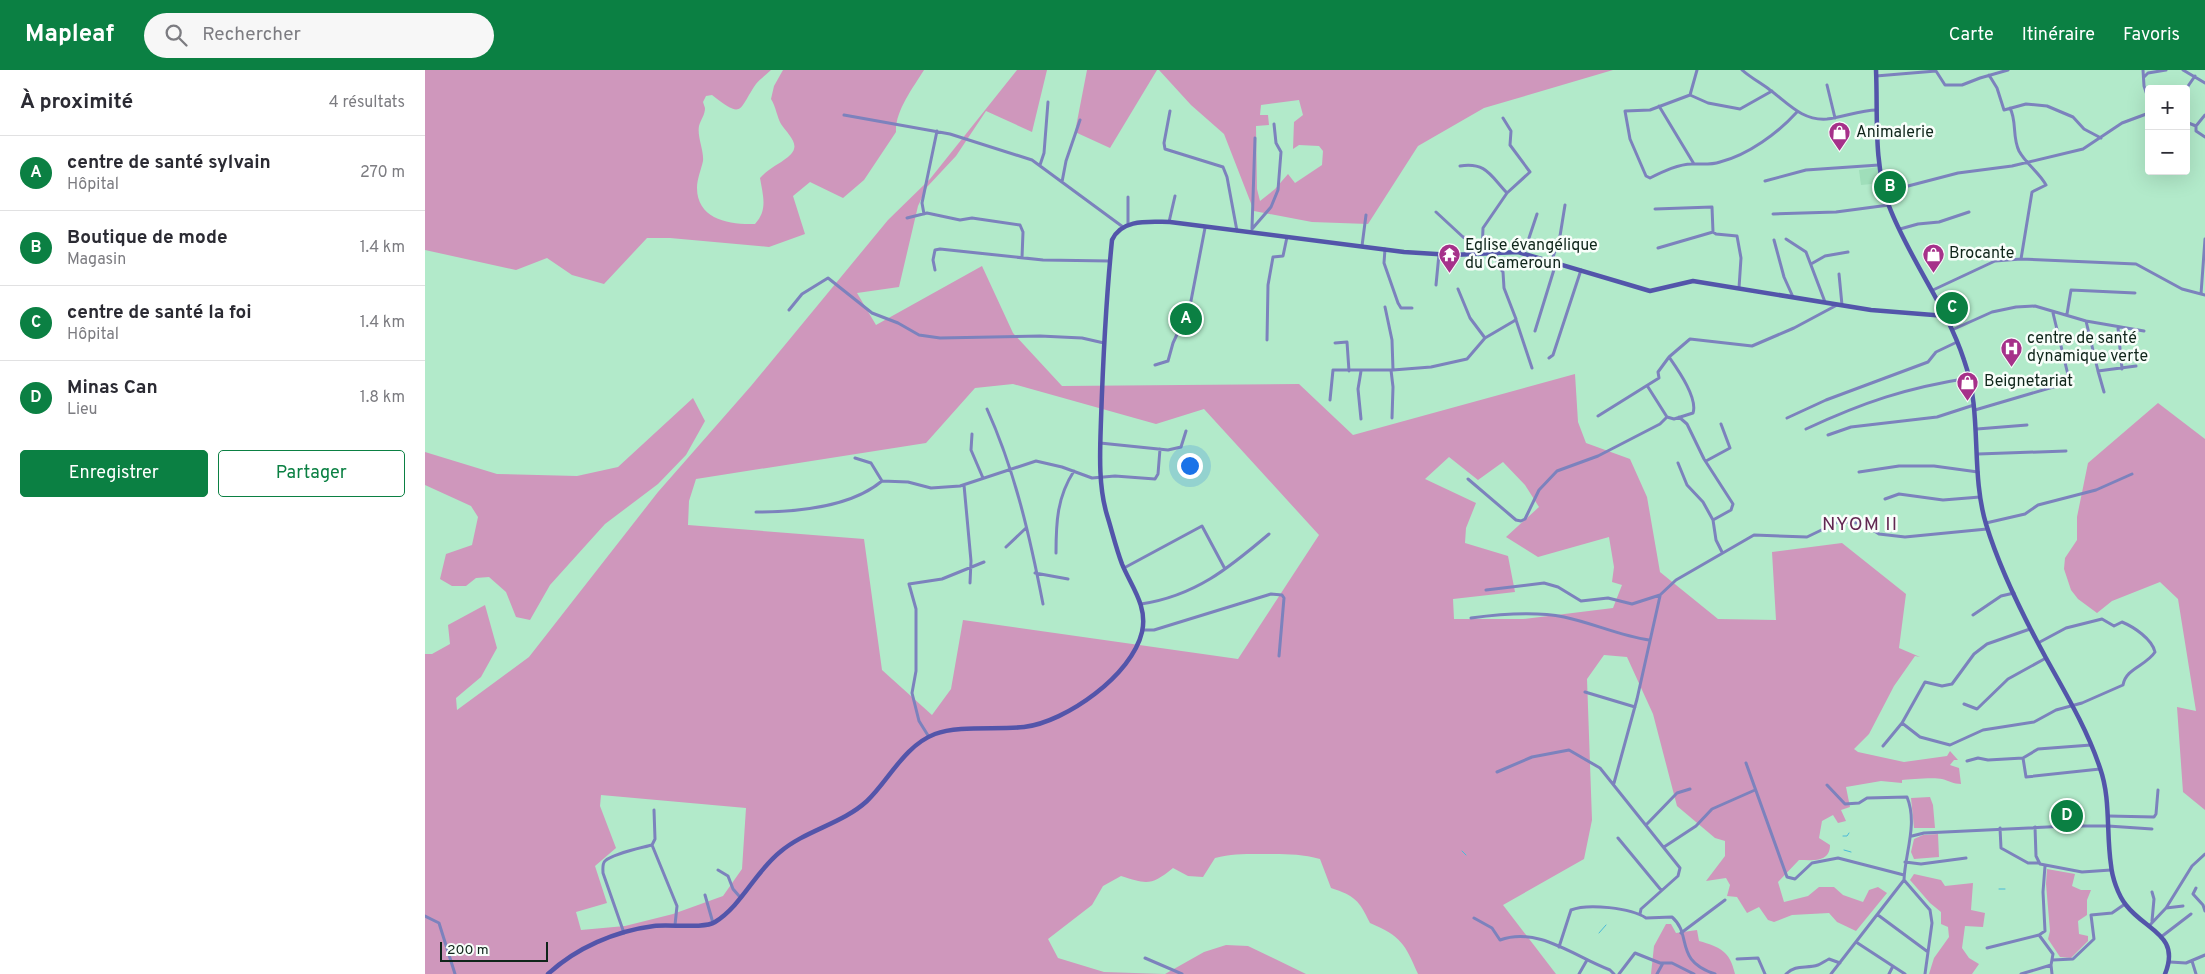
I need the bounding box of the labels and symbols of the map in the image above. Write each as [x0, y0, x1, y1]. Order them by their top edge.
shop icon: Animalerie [1828, 121, 1852, 152]
place label: Animalerie [1856, 123, 1934, 143]
pin: B [1874, 168, 1906, 206]
place label: Eglise évangélique du Cameroun [1465, 236, 1598, 274]
shop icon: Brocante [1921, 242, 1945, 273]
temple icon: Eglise évangélique du Cameroun [1437, 243, 1461, 274]
place label: Brocante [1949, 244, 2014, 264]
pin: C [1936, 289, 1968, 327]
pin: A [1170, 300, 1202, 338]
place label: centre de santé dynamique verte [2027, 329, 2148, 367]
hospital icon: centre de santé dynamique verte [1999, 336, 2023, 367]
shop icon: Beignetariat [1956, 370, 1980, 401]
place label: Beignetariat [1984, 372, 2073, 392]
your location [1177, 453, 1203, 479]
district label: NYOM II [1822, 513, 1898, 537]
pin: D [2051, 797, 2083, 835]
scale bar [440, 939, 547, 962]

